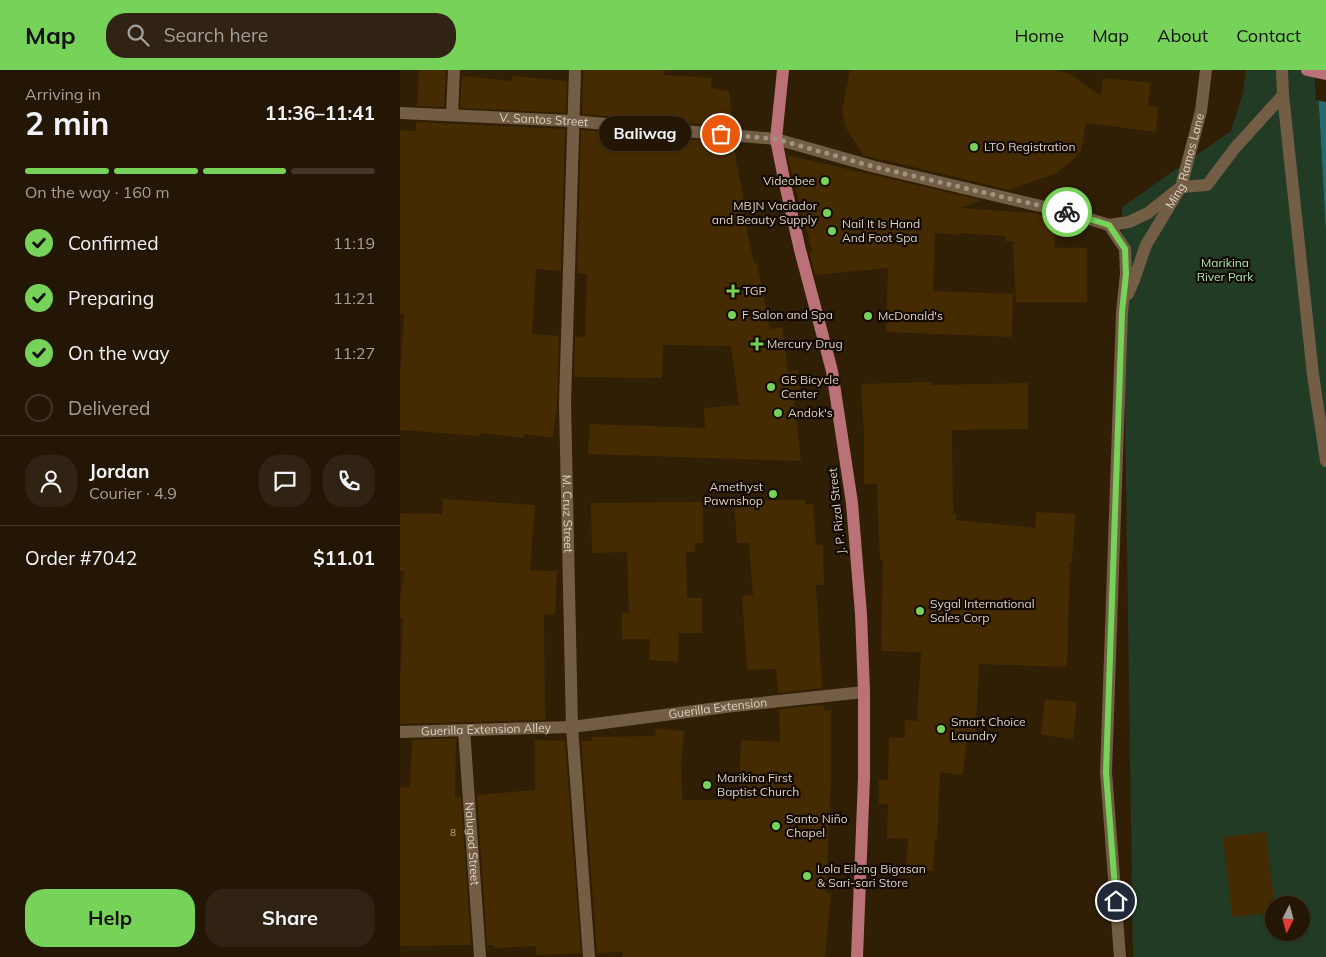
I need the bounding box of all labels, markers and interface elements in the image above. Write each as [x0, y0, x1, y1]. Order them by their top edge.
search box [106, 13, 456, 58]
text: Map [25, 20, 76, 50]
icon: search [124, 21, 152, 49]
text: Search here [164, 23, 268, 47]
text: Home [1014, 24, 1064, 47]
text: Map [1092, 24, 1129, 47]
text: About [1157, 24, 1208, 47]
text: Contact [1236, 24, 1301, 47]
text: Arriving in [25, 84, 101, 104]
text: 11:36–11:41 [265, 101, 375, 125]
text: 2 min [25, 103, 109, 143]
street label: V. Santos Street [499, 110, 589, 129]
street label: Ming Ramos Lane [1162, 111, 1207, 211]
pin [700, 113, 742, 155]
callout: Baliwag [598, 116, 691, 152]
icon: bag [707, 120, 735, 148]
text: Baliwag [613, 123, 677, 143]
place label: LTO Registration [984, 139, 1075, 154]
marker: LTO Registration [968, 141, 980, 153]
place label: Videobee [763, 173, 815, 188]
marker: Videobee [819, 175, 831, 187]
text: On the way · 160 m [25, 182, 170, 202]
courier [1042, 187, 1092, 237]
place label: MBJN Vaciador and Beauty Supply [712, 198, 818, 227]
icon: bike [1053, 198, 1081, 226]
marker: MBJN Vaciador and Beauty Supply [821, 207, 833, 219]
place label: Nail It Is Hand And Foot Spa [842, 216, 920, 245]
marker: Nail It Is Hand And Foot Spa [826, 225, 838, 237]
icon: check [25, 229, 53, 257]
text: Confirmed [68, 231, 159, 255]
text: 11:19 [333, 233, 375, 253]
park label: Marikina River Park [1197, 255, 1254, 284]
place label: TGP [743, 283, 766, 298]
icon: check [25, 284, 53, 312]
marker: TGP [727, 285, 739, 297]
text: Preparing [68, 286, 154, 310]
text: 11:21 [333, 288, 375, 308]
place label: F Salon and Spa [742, 307, 833, 322]
place label: McDonald's [878, 308, 943, 323]
marker: F Salon and Spa [726, 309, 738, 321]
marker: McDonald's [862, 310, 874, 322]
place label: Mercury Drug [767, 336, 843, 351]
marker: Mercury Drug [751, 338, 763, 350]
icon: check [25, 339, 53, 367]
text: On the way [68, 341, 170, 365]
text: 11:27 [333, 343, 375, 363]
place label: G5 Bicycle Center [781, 372, 839, 401]
marker: G5 Bicycle Center [765, 381, 777, 393]
text: Delivered [68, 396, 150, 420]
place label: Andok's [788, 405, 833, 420]
marker: Andok's [772, 407, 784, 419]
button: person [25, 455, 77, 507]
button: chat [259, 455, 311, 507]
button: phone [323, 455, 375, 507]
text: Jordan [89, 459, 149, 483]
street label: J. P. Rizal Street [825, 467, 848, 555]
street label: M. Cruz Street [560, 475, 576, 553]
place label: Amethyst Pawnshop [704, 479, 763, 508]
text: Courier · 4.9 [89, 483, 177, 503]
marker: Amethyst Pawnshop [767, 488, 779, 500]
text: Order #7042 [25, 546, 137, 570]
text: $11.01 [313, 546, 375, 570]
place label: Sygal International Sales Corp [930, 596, 1035, 625]
marker: Sygal International Sales Corp [914, 605, 926, 617]
street label: Guerilla Extension [667, 694, 768, 721]
place label: Smart Choice Laundry [951, 714, 1026, 743]
street label: Guerilla Extension Alley [421, 720, 552, 738]
marker: Smart Choice Laundry [935, 723, 947, 735]
place label: Marikina First Baptist Church [717, 770, 799, 799]
marker: Marikina First Baptist Church [701, 779, 713, 791]
street label: Nalugod Street [462, 801, 483, 886]
place label: Santo Niño Chapel [786, 811, 848, 840]
marker: Santo Niño Chapel [770, 820, 782, 832]
house number: 8 [450, 826, 456, 839]
place label: Lola Eileng Bigasan & Sari-sari Store [817, 861, 926, 890]
marker: Lola Eileng Bigasan & Sari-sari Store [801, 870, 813, 882]
pin [1095, 880, 1137, 922]
icon: home [1102, 887, 1130, 915]
button: Help [25, 889, 195, 947]
button: Share [205, 889, 375, 947]
north arrow [1265, 896, 1310, 941]
map controls [1265, 896, 1310, 941]

